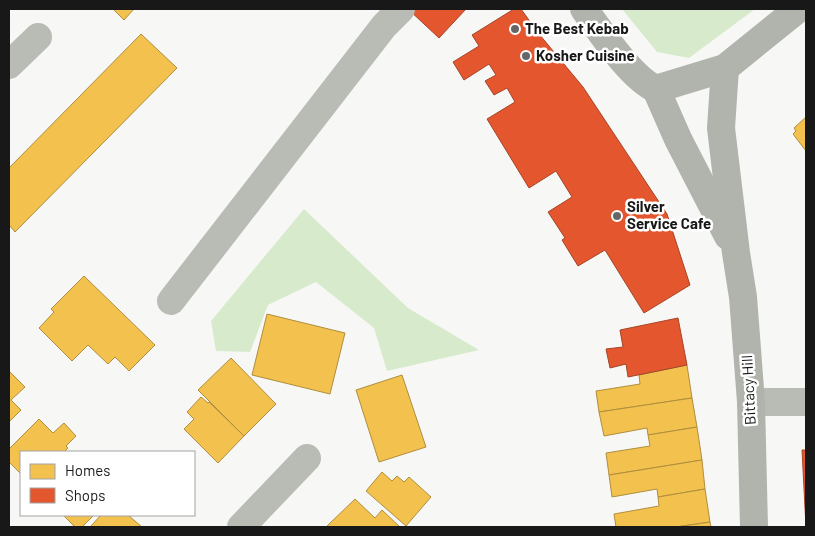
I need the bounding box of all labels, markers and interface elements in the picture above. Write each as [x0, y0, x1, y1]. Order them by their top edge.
place label: The Best Kebab [525, 19, 629, 37]
marker: The Best Kebab [509, 23, 521, 35]
place label: Kosher Cuisine [536, 46, 635, 64]
marker: Kosher Cuisine [520, 50, 532, 62]
place label: Silver Service Cafe [627, 197, 711, 232]
marker: Silver Service Cafe [611, 210, 623, 222]
street label: Bittacy Hill [737, 355, 759, 425]
legend [20, 451, 195, 516]
text: Homes [65, 461, 110, 479]
text: Shops [65, 486, 105, 504]

